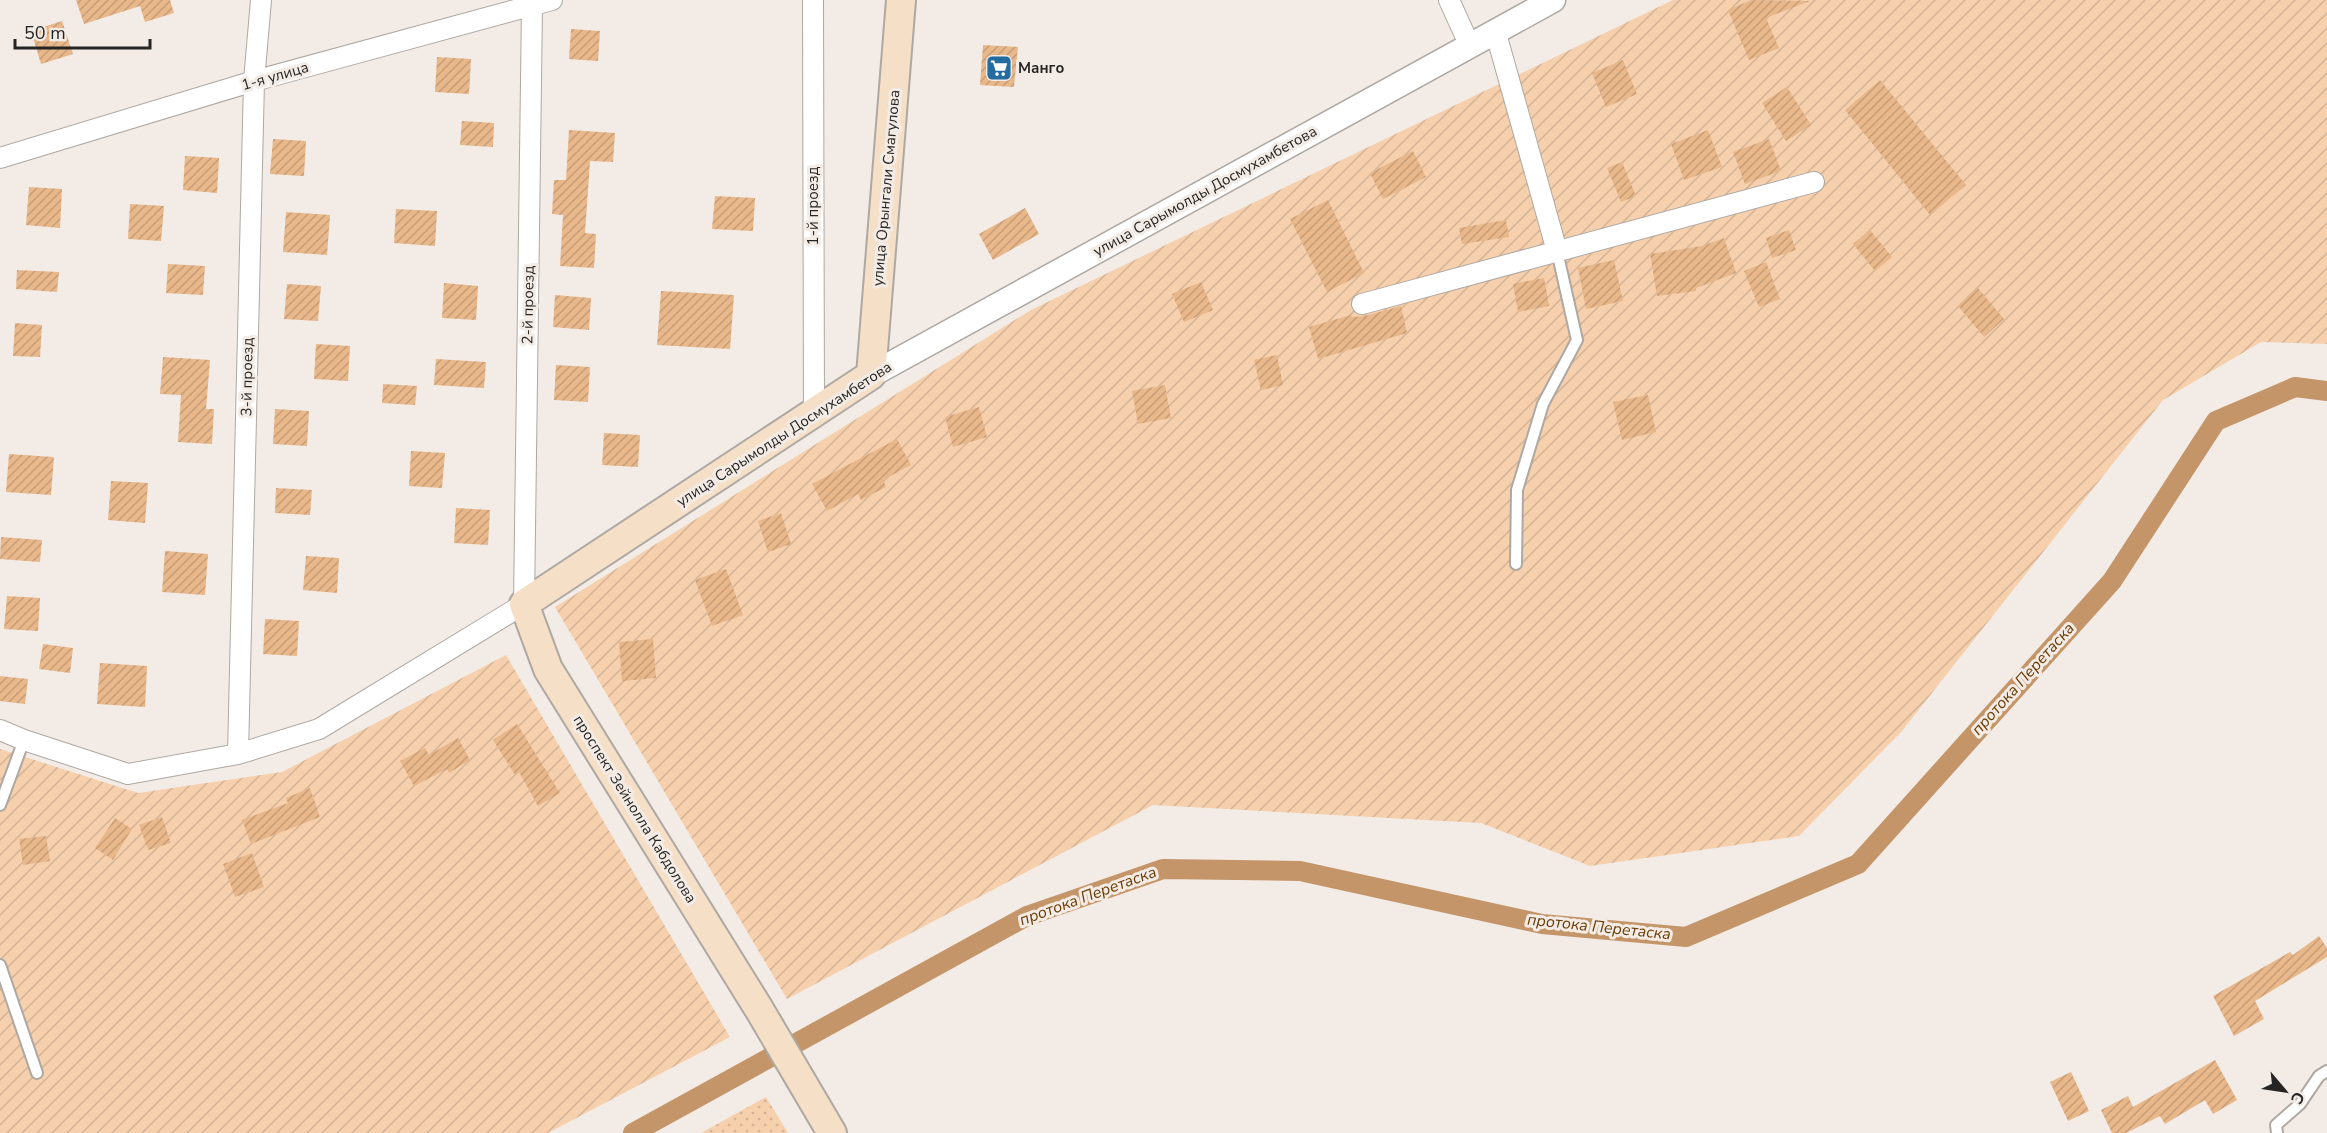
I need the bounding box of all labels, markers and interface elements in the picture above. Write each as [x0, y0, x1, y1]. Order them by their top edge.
scale bar [15, 12, 150, 50]
text: 50 m [24, 21, 66, 45]
supermarket icon: Манго [984, 53, 1014, 83]
street label: 1-я улица [239, 57, 311, 95]
place label: Манго [1018, 58, 1064, 78]
street label: улица Орынгали Смагулова [867, 89, 905, 287]
street label: улица Сарымолды Досмухамбетова [1090, 121, 1320, 261]
street label: 1-й проезд [803, 167, 823, 245]
street label: 2-й проезд [517, 265, 539, 345]
street label: 3-й проезд [236, 337, 258, 417]
street label: улица Сарымолды Досмухамбетова [672, 357, 896, 511]
water label: протока Перетаска [1967, 618, 2079, 740]
street label: проспект Зейнолла Кабдолова [569, 711, 701, 907]
water label: протока Перетаска [1016, 861, 1160, 931]
water label: протока Перетаска [1526, 909, 1672, 945]
north arrow [2255, 1061, 2315, 1121]
text: С [2285, 1088, 2310, 1108]

